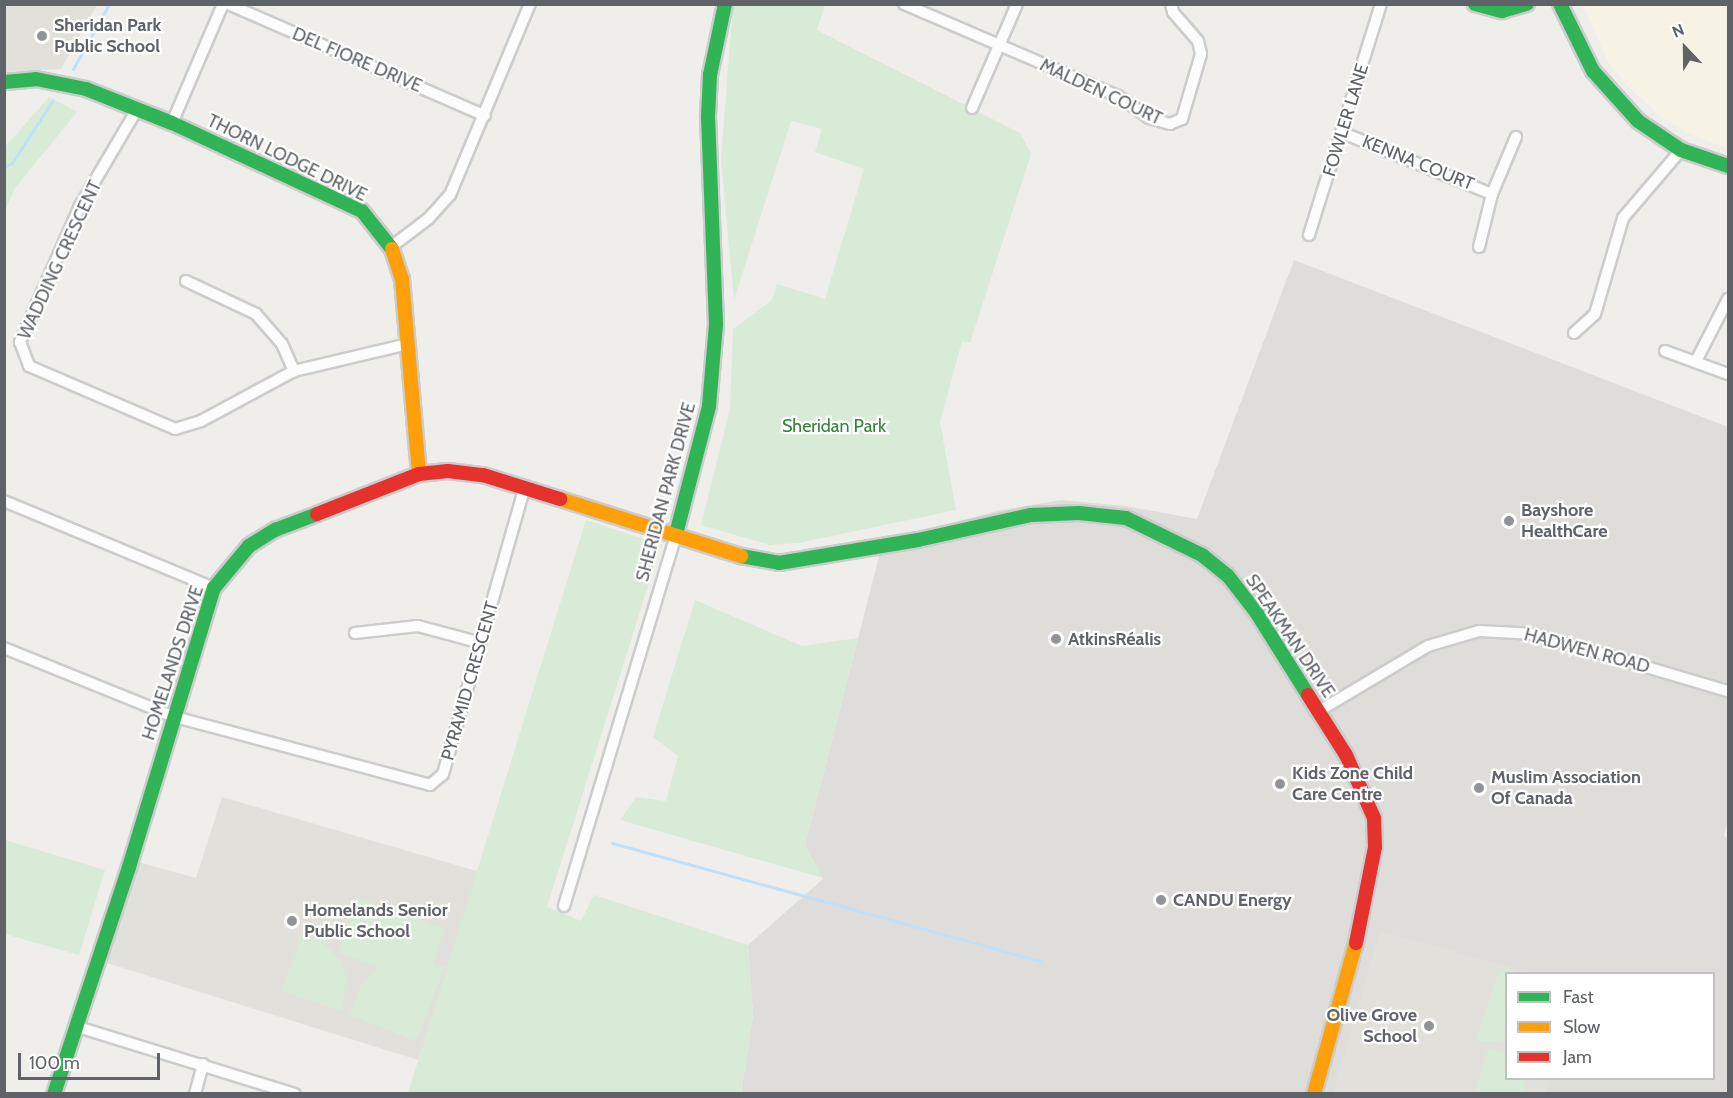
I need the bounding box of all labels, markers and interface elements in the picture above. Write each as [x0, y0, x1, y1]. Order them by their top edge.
place label: Sheridan Park Public School [54, 15, 161, 57]
north arrow [1655, 18, 1715, 78]
text: N [1669, 20, 1687, 42]
street label: DEL FIORE DRIVE [289, 23, 425, 97]
marker: Sheridan Park Public School [35, 29, 49, 43]
street label: MALDEN COURT [1036, 54, 1166, 130]
street label: FOWLER LANE [1319, 61, 1373, 179]
street label: THORN LODGE DRIVE [204, 110, 370, 206]
street label: KENNA COURT [1359, 131, 1477, 195]
street label: WADDING CRESCENT [14, 177, 106, 343]
street label: SHERIDAN PARK DRIVE [632, 400, 700, 584]
park label: Sheridan Park [782, 415, 886, 437]
place label: Bayshore HealthCare [1521, 500, 1608, 542]
marker: Bayshore HealthCare [1502, 514, 1516, 528]
street label: SPEAKMAN DRIVE [1241, 570, 1339, 702]
street label: HOMELANDS DRIVE [138, 583, 208, 743]
street label: PYRAMID CRESCENT [437, 599, 503, 763]
street label: HADWEN ROAD [1522, 624, 1652, 678]
place label: AtkinsRéalis [1068, 628, 1161, 650]
marker: AtkinsRéalis [1049, 632, 1063, 646]
place label: Kids Zone Child Care Centre [1292, 763, 1413, 806]
place label: Muslim Association Of Canada [1491, 767, 1641, 810]
marker: Kids Zone Child Care Centre [1273, 777, 1287, 791]
marker: Muslim Association Of Canada [1472, 781, 1486, 795]
place label: CANDU Energy [1173, 889, 1292, 911]
marker: CANDU Energy [1154, 893, 1168, 907]
place label: Homelands Senior Public School [304, 900, 448, 942]
marker: Homelands Senior Public School [285, 914, 299, 928]
legend [1505, 972, 1715, 1080]
text: Fast [1563, 986, 1594, 1008]
place label: Olive Grove School [1327, 1005, 1417, 1048]
text: Slow [1563, 1016, 1600, 1038]
marker: Olive Grove School [1422, 1019, 1436, 1033]
scale bar [21, 1041, 164, 1079]
text: Jam [1563, 1046, 1592, 1068]
text: 100 m [29, 1052, 80, 1074]

